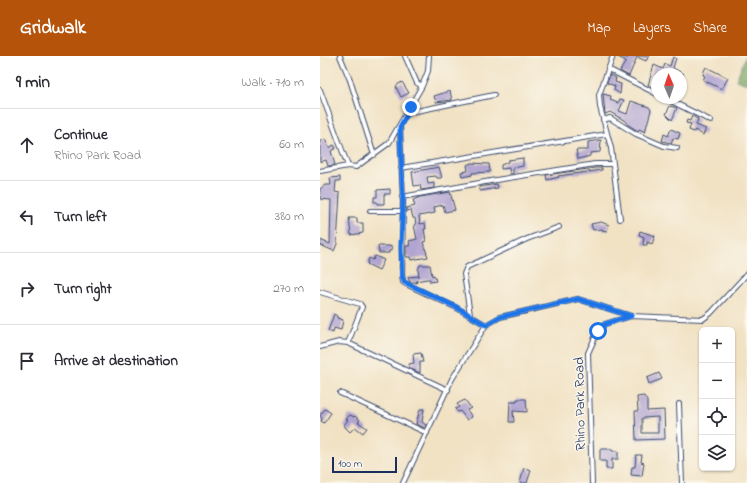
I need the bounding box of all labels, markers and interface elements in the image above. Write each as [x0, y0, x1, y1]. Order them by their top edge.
text: Gridwalk [20, 15, 86, 42]
text: Map [587, 18, 611, 39]
text: Layers [633, 18, 671, 39]
text: Share [693, 18, 727, 39]
north arrow [651, 68, 687, 104]
text: 9 min [16, 70, 50, 95]
text: Walk · 710 m [241, 73, 304, 92]
route end [402, 98, 420, 116]
text: Continue [54, 124, 108, 146]
icon: ahead [16, 134, 38, 156]
text: 60 m [279, 135, 304, 154]
text: Rhino Park Road [54, 146, 141, 165]
icon: left [16, 206, 38, 228]
text: Turn left [54, 206, 107, 228]
text: 380 m [275, 207, 304, 226]
icon: right [16, 278, 38, 300]
text: Turn right [54, 278, 112, 300]
text: 270 m [273, 279, 304, 298]
route start [589, 322, 607, 340]
map controls [699, 327, 735, 471]
button: + [699, 327, 735, 363]
icon: arrive [16, 350, 38, 372]
text: Arrive at destination [54, 350, 178, 372]
street label: Rhino Park Road [569, 357, 592, 451]
button: − [699, 363, 735, 399]
button: locate [699, 399, 735, 435]
button: layers [699, 435, 735, 471]
scale bar [332, 455, 397, 474]
text: 100 m [338, 456, 362, 472]

